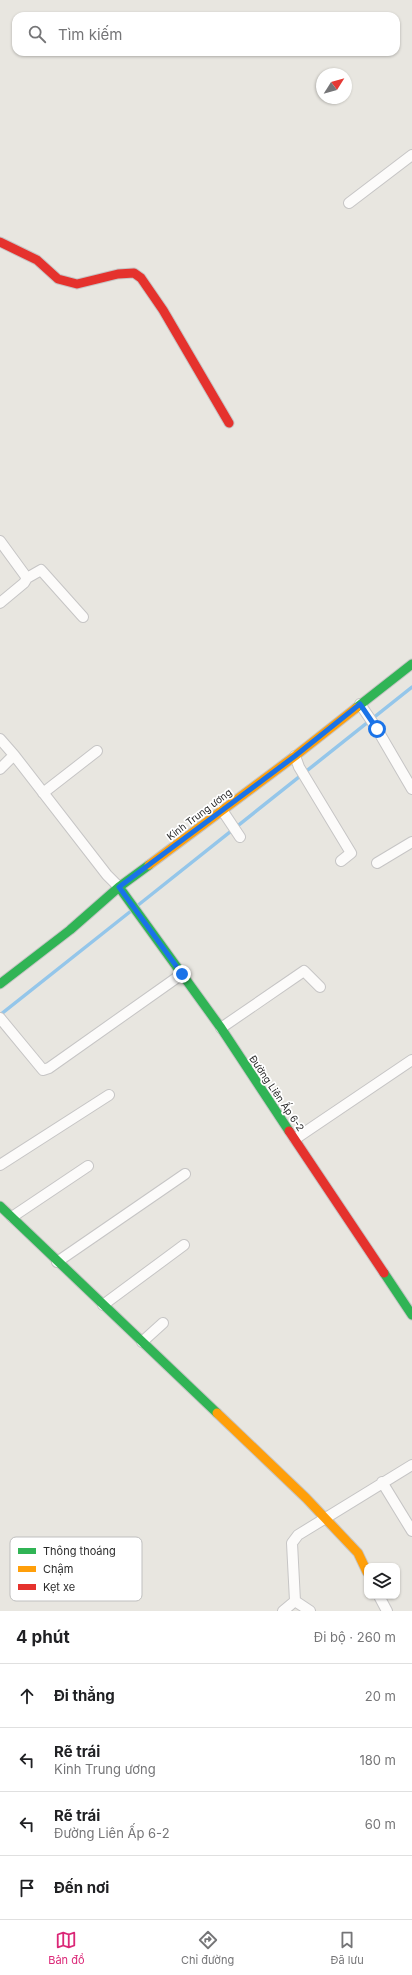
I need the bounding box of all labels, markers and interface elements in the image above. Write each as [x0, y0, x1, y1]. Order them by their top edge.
search box [12, 12, 400, 56]
icon: search [26, 23, 48, 45]
text: Tìm kiếm [58, 25, 122, 44]
north arrow [316, 68, 352, 104]
route start [368, 720, 386, 738]
street label: Kinh Trung ương [164, 786, 234, 842]
route end [173, 965, 191, 983]
street label: Đường Liên Ấp 6-2 [247, 1052, 308, 1133]
legend [10, 1537, 142, 1601]
text: Thông thoáng [43, 1544, 116, 1558]
text: Chậm [43, 1562, 73, 1576]
map controls [364, 1563, 400, 1599]
button: layers [364, 1563, 400, 1599]
text: Kẹt xe [43, 1580, 75, 1594]
text: 4 phút [16, 1627, 70, 1647]
text: Đi bộ · 260 m [314, 1629, 396, 1645]
icon: ahead [16, 1685, 38, 1707]
text: Đi thẳng [54, 1686, 115, 1705]
text: 20 m [365, 1688, 396, 1704]
text: Rẽ trái [54, 1742, 100, 1761]
icon: left [16, 1749, 38, 1771]
text: 180 m [359, 1752, 396, 1768]
text: Kinh Trung ương [54, 1761, 156, 1777]
text: Rẽ trái [54, 1806, 100, 1825]
icon: left [16, 1813, 38, 1835]
text: 60 m [365, 1816, 396, 1832]
text: Đường Liên Ấp 6-2 [54, 1825, 170, 1841]
icon: arrive [16, 1877, 38, 1899]
text: Đến nơi [54, 1878, 109, 1897]
tab: Bản đồ [48, 1929, 85, 1967]
tab: Chỉ đường [181, 1929, 234, 1967]
tab: Đã lưu [331, 1929, 364, 1967]

